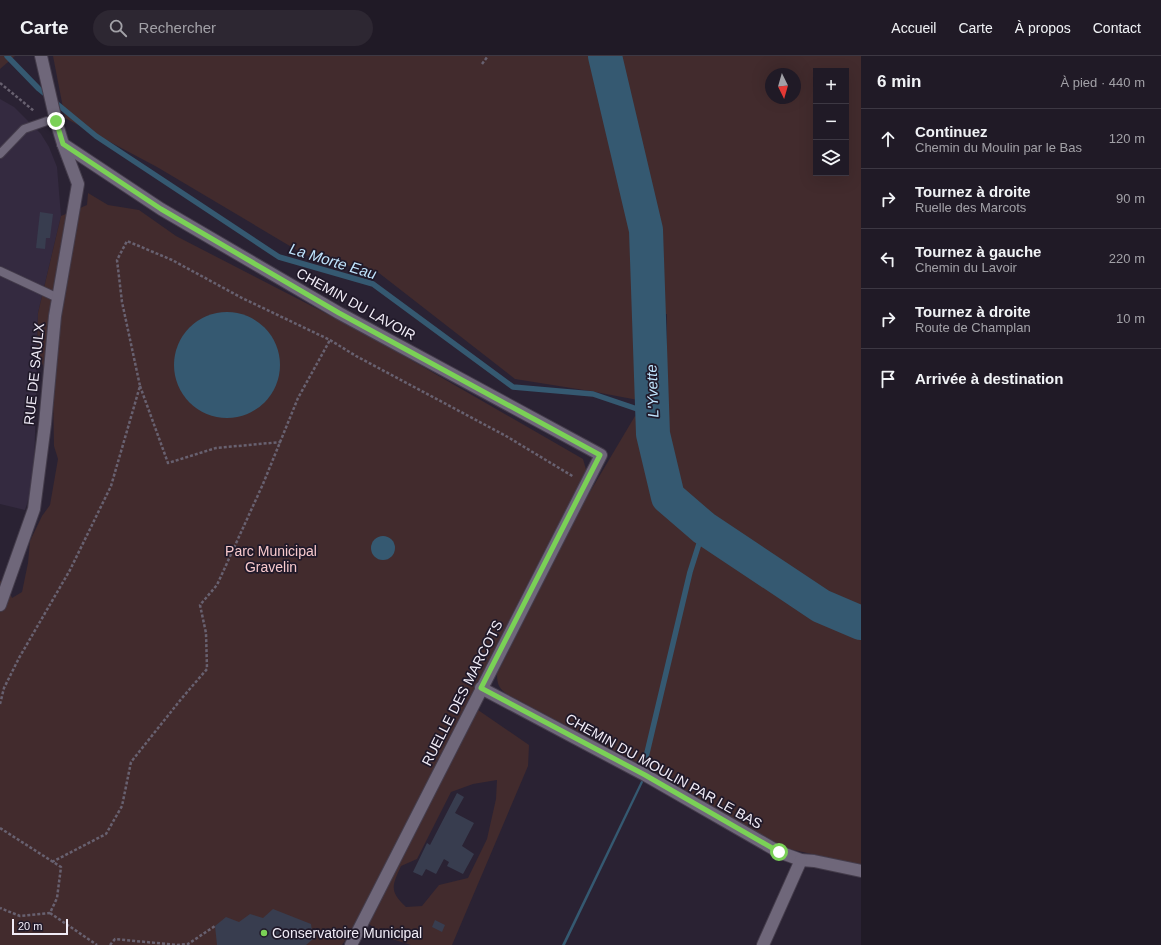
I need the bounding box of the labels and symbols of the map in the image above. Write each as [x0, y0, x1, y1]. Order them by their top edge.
north arrow [765, 68, 801, 104]
route end [47, 112, 65, 130]
water label: La Morte Eau [287, 240, 379, 282]
street label: CHEMIN DU LAVOIR [294, 265, 418, 343]
street label: RUE DE SAULX [21, 321, 47, 426]
water label: L'Yvette [643, 364, 661, 418]
park label: Parc Municipal Gravelin [225, 543, 317, 575]
street label: RUELLE DES MARCOTS [418, 618, 506, 768]
street label: CHEMIN DU MOULIN PAR LE BAS [563, 710, 765, 832]
route start [770, 843, 788, 861]
scale bar [12, 917, 68, 936]
place label: Conservatoire Municipal [272, 925, 422, 941]
marker: Conservatoire Municipal [259, 928, 269, 938]

